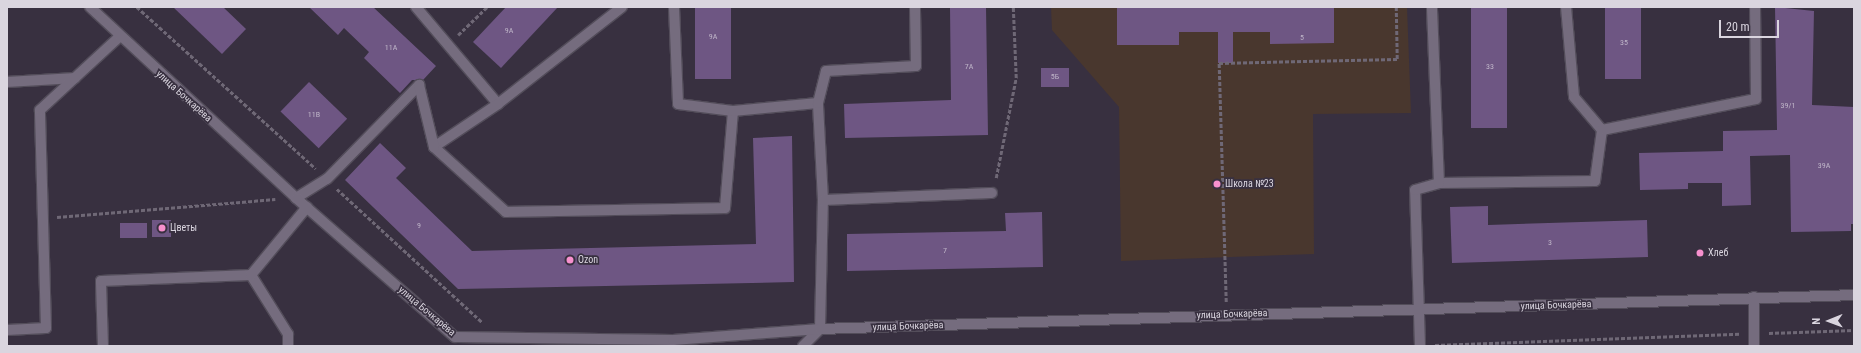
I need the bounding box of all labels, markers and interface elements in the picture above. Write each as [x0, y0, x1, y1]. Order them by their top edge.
scale bar [1721, 12, 1781, 38]
text: 20 m [1726, 20, 1750, 34]
house number: 9А [505, 26, 513, 36]
house number: 9А [709, 32, 717, 42]
house number: 5 [1300, 33, 1304, 43]
house number: 35 [1620, 38, 1628, 48]
house number: 11А [385, 43, 397, 53]
house number: 7А [965, 62, 973, 72]
house number: 33 [1486, 62, 1494, 72]
street label: улица Бочкарёва [154, 68, 214, 124]
house number: 5Б [1051, 72, 1059, 82]
house number: 39/1 [1781, 101, 1795, 111]
house number: 11В [308, 110, 320, 120]
house number: 39А [1818, 161, 1830, 171]
place label: Школа №23 [1225, 178, 1274, 190]
marker: Школа №23 [1212, 179, 1222, 189]
house number: 9 [417, 221, 421, 231]
place label: Цветы [170, 222, 197, 234]
marker: Цветы [157, 223, 167, 233]
house number: 3 [1548, 238, 1552, 248]
house number: 7 [943, 246, 947, 256]
place label: Хлеб [1708, 247, 1728, 259]
marker: Хлеб [1695, 248, 1705, 258]
place label: Ozon [578, 254, 598, 266]
marker: Ozon [565, 255, 575, 265]
street label: улица Бочкарёва [396, 284, 458, 338]
street label: улица Бочкарёва [1520, 298, 1592, 312]
north arrow [1809, 301, 1849, 341]
street label: улица Бочкарёва [1196, 307, 1268, 321]
text: N [1810, 318, 1823, 325]
street label: улица Бочкарёва [872, 319, 944, 333]

